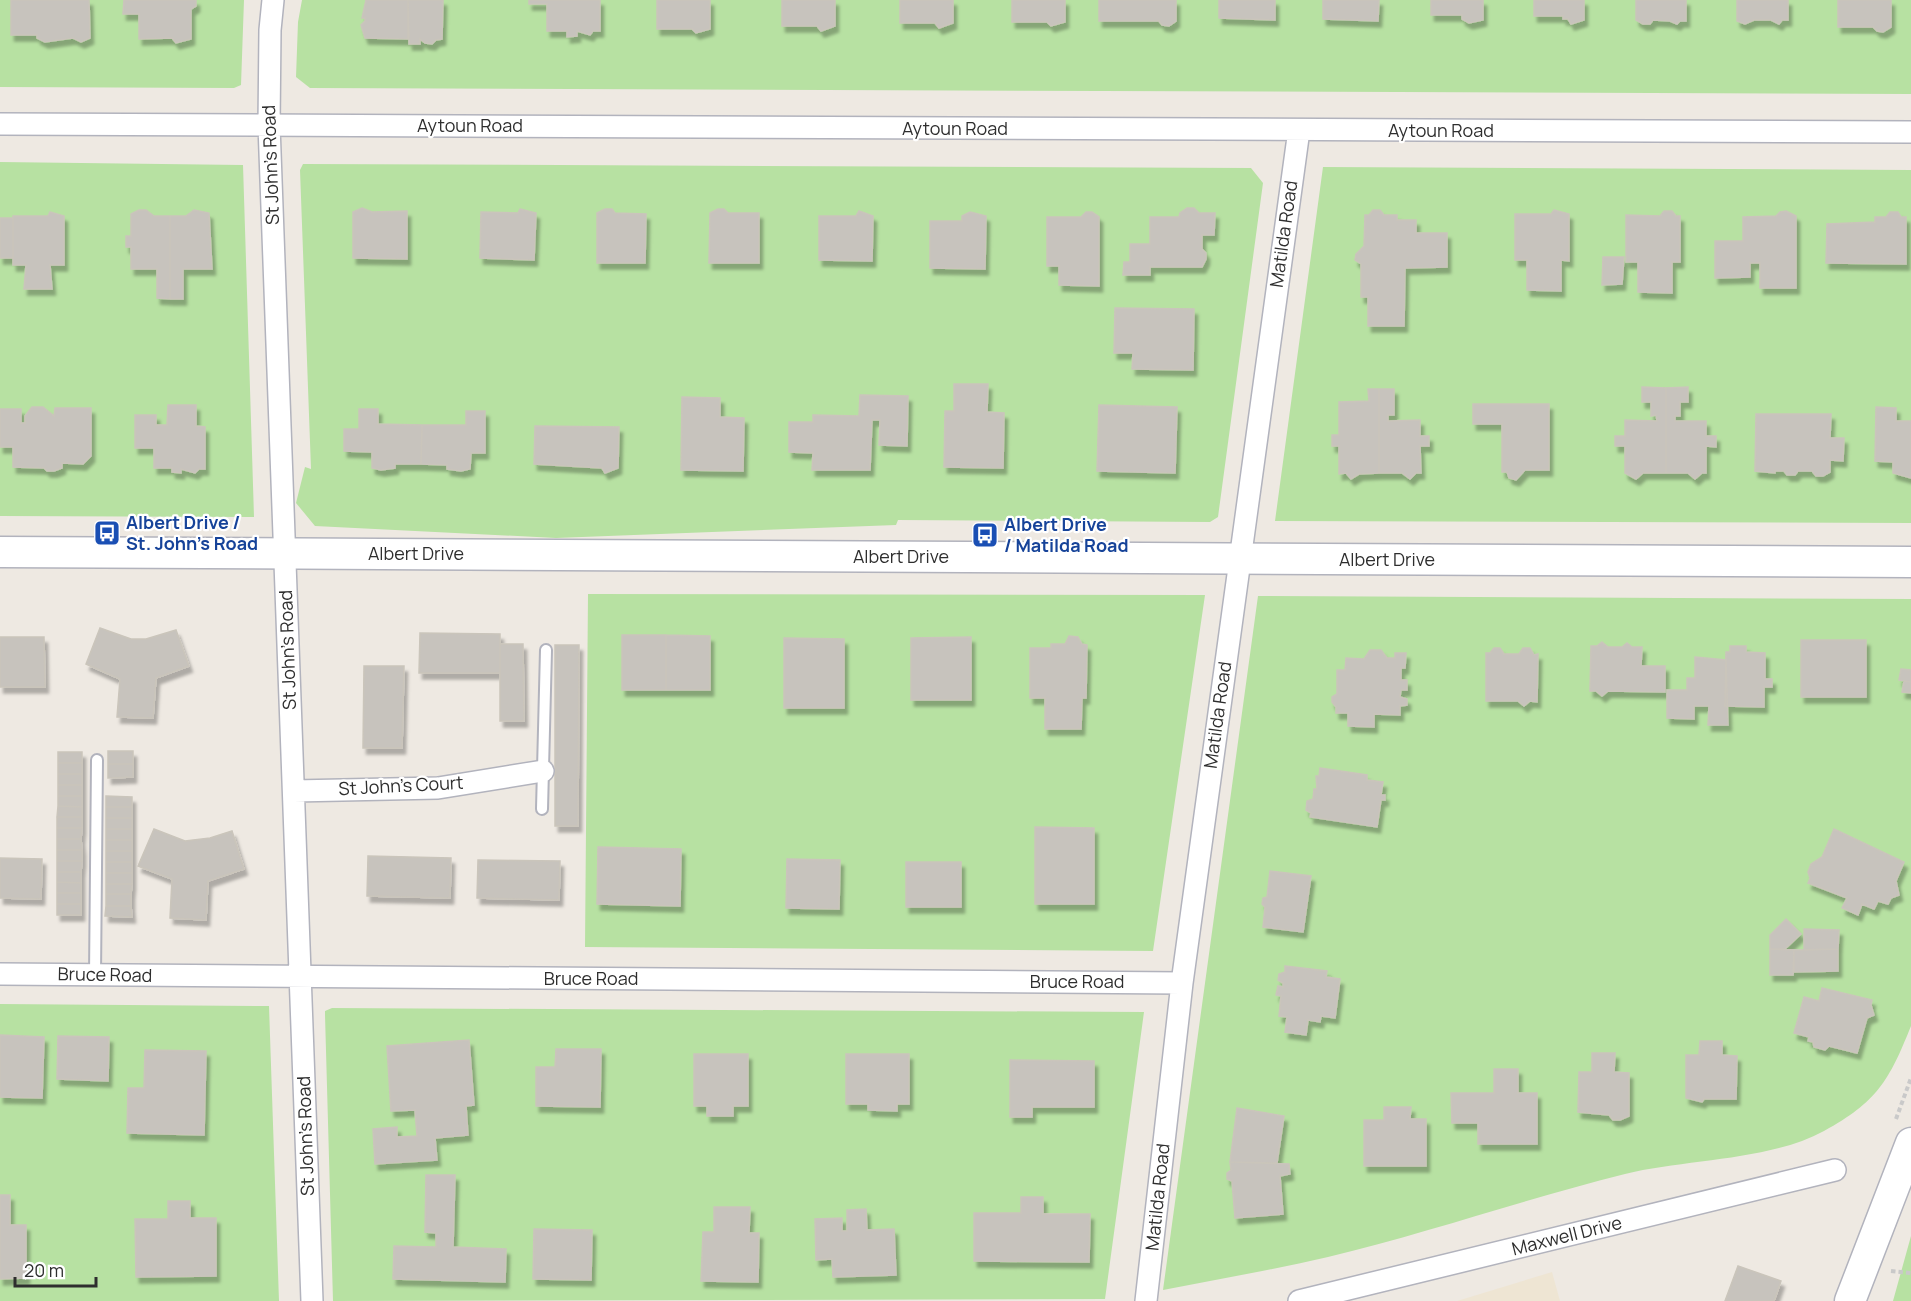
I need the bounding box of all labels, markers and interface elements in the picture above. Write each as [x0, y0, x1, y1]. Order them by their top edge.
street label: St John's Road [256, 105, 284, 225]
street label: Aytoun Road [417, 113, 523, 137]
street label: Aytoun Road [902, 116, 1008, 140]
street label: Aytoun Road [1388, 118, 1494, 142]
street label: Matilda Road [1264, 179, 1302, 289]
place label: Albert Drive / St. John's Road [126, 510, 258, 555]
place label: Albert Drive / Matilda Road [1004, 512, 1129, 557]
bus stop icon: Albert Drive / St. John's Road [92, 518, 122, 548]
bus stop icon: Albert Drive / Matilda Road [970, 520, 1000, 550]
street label: Albert Drive [368, 541, 464, 565]
street label: Albert Drive [853, 544, 949, 568]
street label: Albert Drive [1339, 547, 1435, 571]
street label: St John's Road [273, 590, 301, 710]
street label: Matilda Road [1198, 660, 1236, 770]
street label: St John's Court [338, 770, 464, 800]
street label: Bruce Road [57, 961, 153, 987]
street label: Bruce Road [544, 966, 638, 990]
street label: Bruce Road [1030, 969, 1124, 993]
street label: St John's Road [291, 1076, 319, 1196]
street label: Matilda Road [1139, 1142, 1175, 1252]
street label: Maxwell Drive [1509, 1210, 1624, 1260]
scale bar [15, 1250, 96, 1288]
text: 20 m [24, 1258, 64, 1282]

